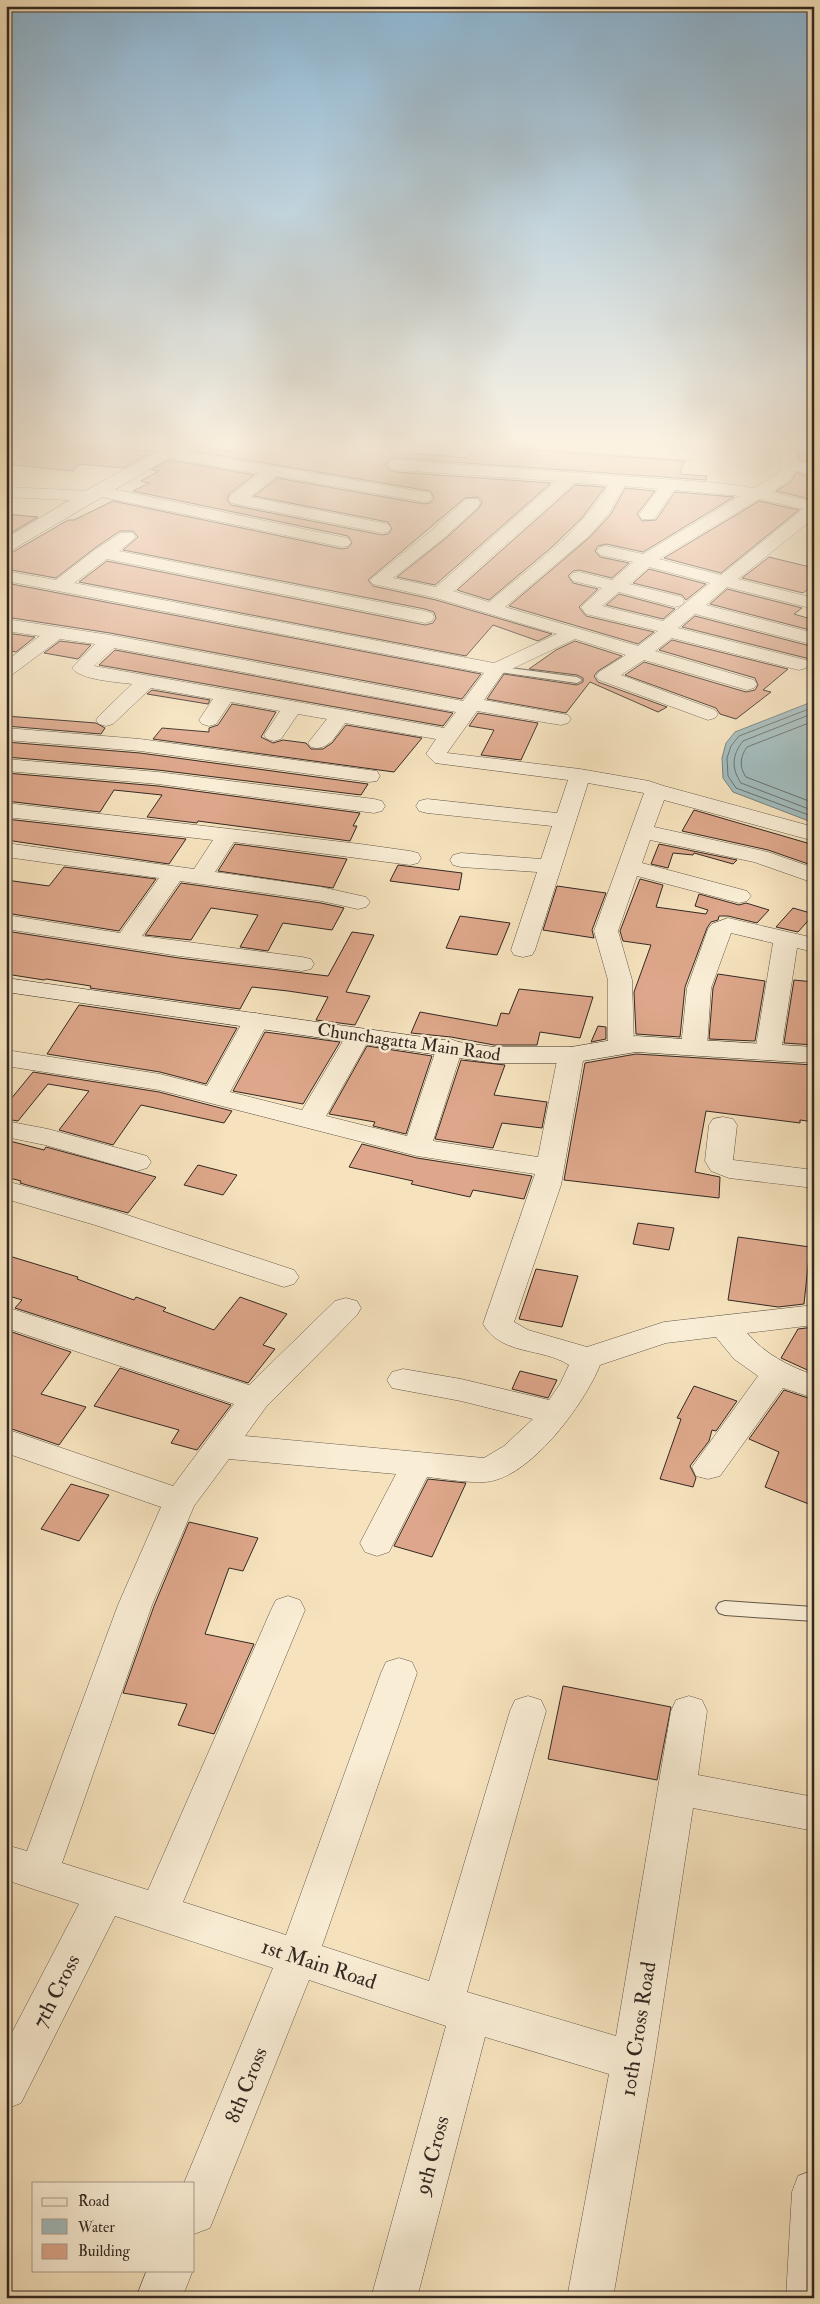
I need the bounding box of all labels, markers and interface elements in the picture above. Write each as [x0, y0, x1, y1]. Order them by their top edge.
street label: Chunchagatta Main Raod [316, 1018, 502, 1067]
street label: 1st Main Road [258, 1933, 380, 1996]
street label: 7th Cross [26, 1950, 86, 2033]
street label: 10th Cross Road [615, 1959, 663, 2098]
street label: 8th Cross [219, 2043, 274, 2127]
street label: 9th Cross [409, 2113, 456, 2199]
legend [32, 2182, 195, 2272]
text: Road [78, 2192, 110, 2211]
text: Water [77, 2218, 115, 2237]
text: Building [78, 2242, 130, 2261]

